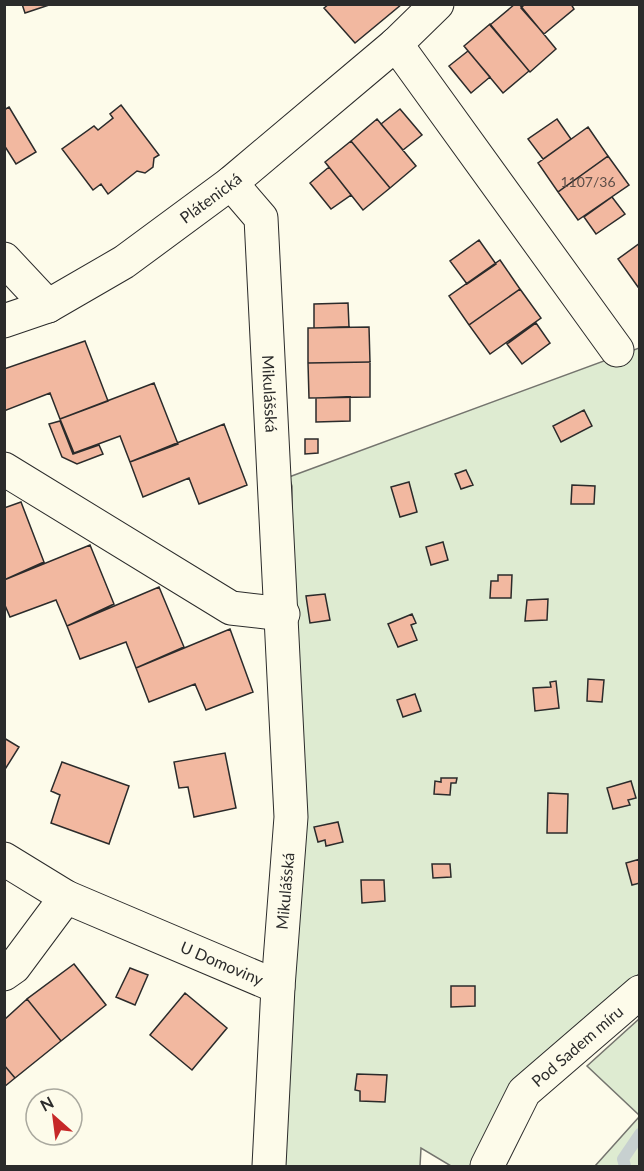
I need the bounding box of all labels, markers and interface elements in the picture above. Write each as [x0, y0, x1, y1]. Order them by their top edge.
street label: Plátenická [176, 169, 245, 227]
house number: 1107/36 [560, 173, 616, 190]
street label: Mikulášská [259, 355, 282, 433]
street label: Mikulášská [272, 852, 297, 930]
street label: U Domoviny [178, 937, 267, 989]
street label: Pod Sadem míru [527, 1001, 626, 1090]
north arrow [24, 1087, 84, 1147]
text: N [37, 1092, 57, 1115]

